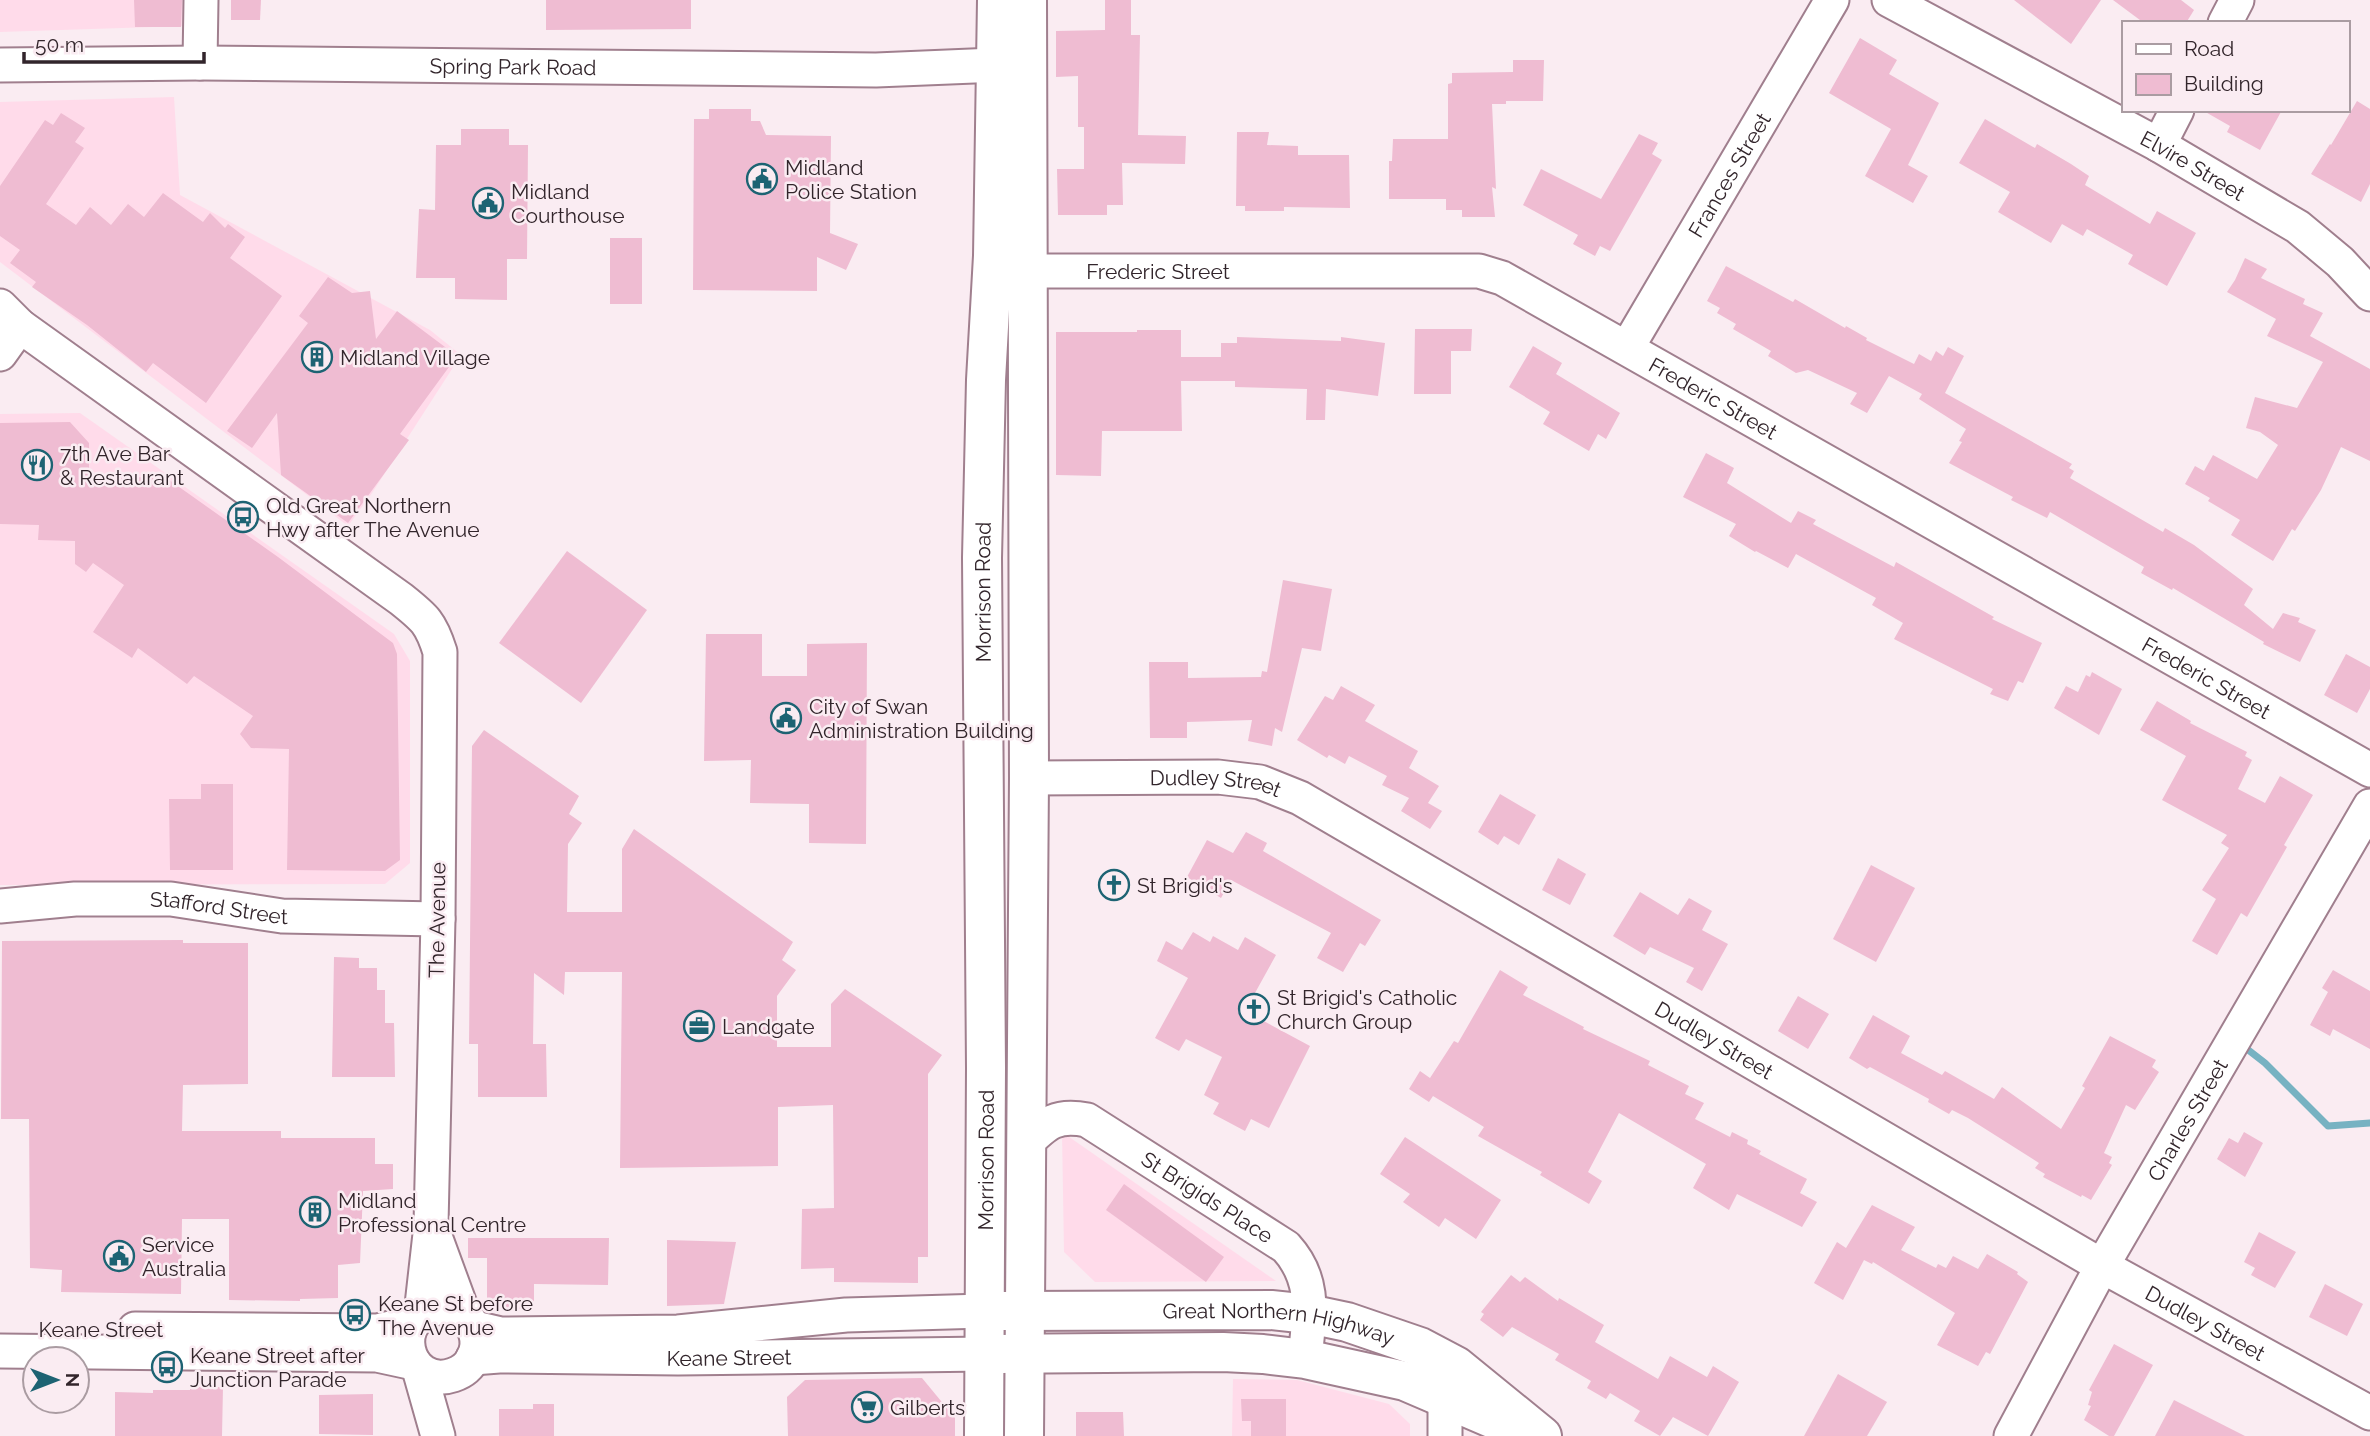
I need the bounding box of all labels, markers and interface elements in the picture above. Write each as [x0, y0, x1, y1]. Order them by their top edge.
scale bar [24, 21, 205, 65]
legend [2122, 21, 2349, 112]
text: 50 m [35, 32, 84, 57]
text: Road [2184, 36, 2234, 61]
street label: Spring Park Road [429, 53, 597, 80]
text: Building [2184, 71, 2264, 96]
street label: Frances Street [1683, 108, 1775, 242]
street label: Elvire Street [2136, 125, 2250, 206]
place label: Midland Police Station [785, 155, 917, 204]
public building icon: Midland Police Station [745, 162, 779, 196]
place label: Midland Courthouse [511, 179, 624, 228]
public building icon: Midland Courthouse [471, 186, 505, 220]
street label: Frederic Street [1086, 259, 1230, 284]
building icon: Midland Village [300, 340, 334, 374]
place label: Midland Village [340, 345, 490, 370]
street label: Frederic Street [1645, 352, 1782, 444]
place label: 7th Ave Bar & Restaurant [60, 441, 184, 490]
restaurant icon: 7th Ave Bar & Restaurant [20, 448, 54, 482]
place label: Old Great Northern Hwy after The Avenue [266, 493, 480, 542]
bus stop icon: Old Great Northern Hwy after The Avenue [226, 500, 260, 534]
street label: Morrison Road [969, 521, 995, 662]
street label: Frederic Street [2138, 631, 2275, 724]
place label: City of Swan Administration Building [809, 694, 1034, 743]
public building icon: City of Swan Administration Building [769, 701, 803, 735]
street label: Dudley Street [1150, 764, 1285, 802]
street label: The Avenue [423, 862, 451, 978]
church icon: St Brigid's [1097, 868, 1131, 902]
place label: St Brigid's [1137, 873, 1233, 898]
street label: Stafford Street [150, 886, 288, 929]
place label: St Brigid's Catholic Church Group [1277, 985, 1457, 1034]
church icon: St Brigid's Catholic Church Group [1237, 992, 1271, 1026]
street label: Dudley Street [1651, 995, 1778, 1084]
office icon: Landgate [682, 1009, 716, 1043]
place label: Landgate [722, 1014, 815, 1039]
street label: Charles Street [2142, 1054, 2233, 1185]
street label: Morrison Road [973, 1090, 998, 1230]
street label: St Brigids Place [1137, 1146, 1278, 1248]
place label: Midland Professional Centre [338, 1188, 526, 1237]
building icon: Midland Professional Centre [298, 1195, 332, 1229]
place label: Service Australia [142, 1232, 226, 1281]
public building icon: Service Australia [102, 1239, 136, 1273]
street label: Dudley Street [2141, 1280, 2270, 1366]
place label: Keane St before The Avenue [378, 1291, 533, 1340]
street label: Great Northern Highway [1162, 1297, 1398, 1350]
bus stop icon: Keane St before The Avenue [338, 1298, 372, 1332]
street label: Keane Street [39, 1317, 163, 1342]
place label: Keane Street after Junction Parade [190, 1343, 366, 1392]
street label: Keane Street [666, 1344, 791, 1371]
north arrow [21, 1345, 91, 1415]
bus stop icon: Keane Street after Junction Parade [150, 1350, 184, 1384]
text: N [62, 1373, 84, 1387]
supermarket icon: Gilberts [850, 1390, 884, 1424]
place label: Gilberts [890, 1395, 965, 1420]

